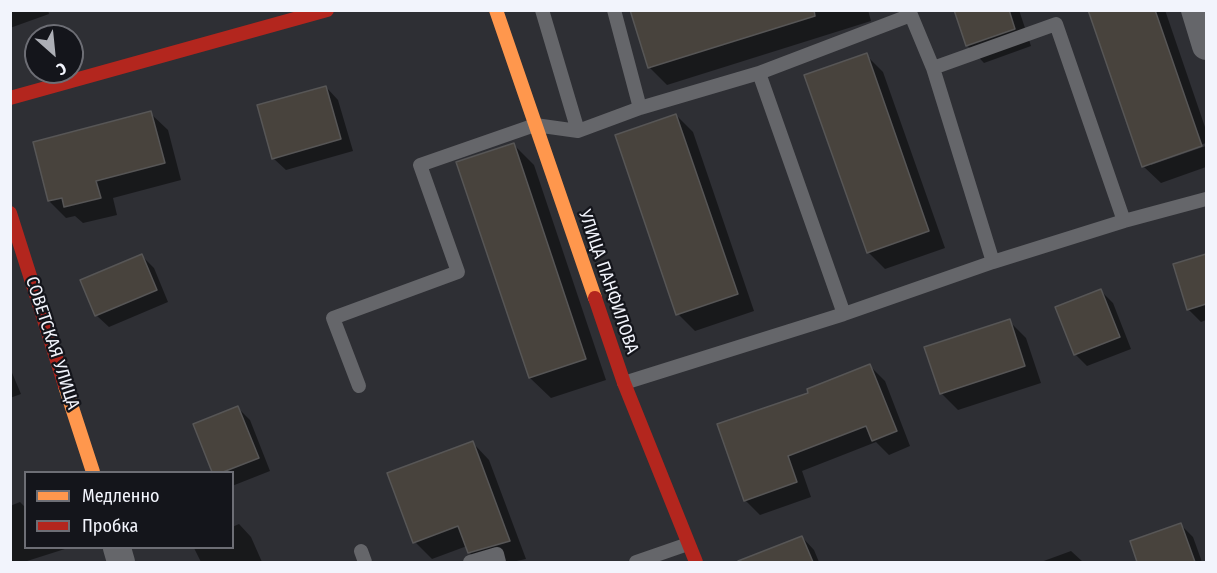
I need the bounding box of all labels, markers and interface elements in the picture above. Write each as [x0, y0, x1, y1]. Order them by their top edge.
north arrow [24, 24, 84, 84]
text: С [53, 58, 70, 79]
street label: УЛИЦА ПАНФИЛОВА [573, 207, 643, 357]
street label: СОВЕТСКАЯ УЛИЦА [20, 274, 84, 412]
legend [24, 471, 234, 549]
text: Медленно [82, 485, 160, 507]
text: Пробка [82, 515, 138, 537]

